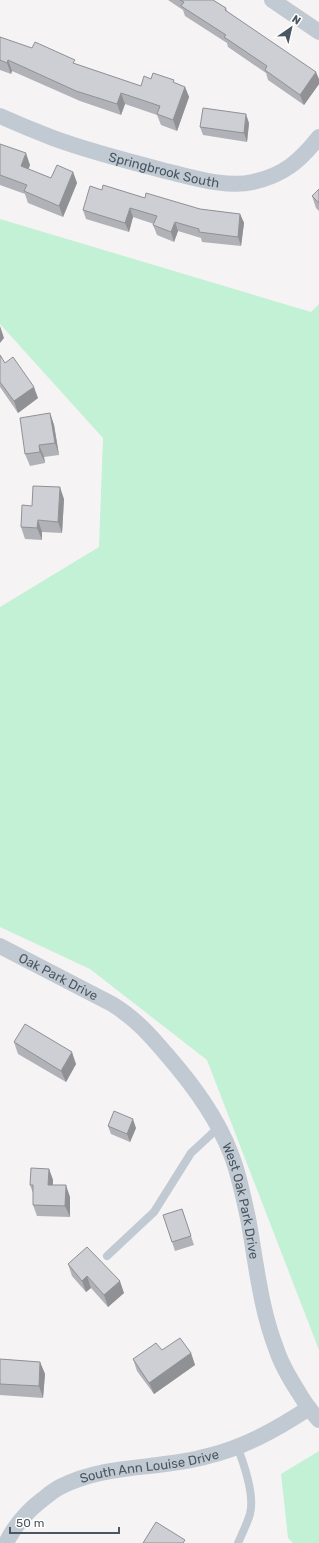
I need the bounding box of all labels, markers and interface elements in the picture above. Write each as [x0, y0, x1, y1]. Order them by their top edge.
north arrow [271, 8, 311, 48]
text: N [289, 13, 303, 28]
street label: Springbrook South [107, 149, 220, 191]
street label: Oak Park Drive [16, 950, 101, 1004]
street label: West Oak Park Drive [219, 1140, 262, 1260]
street label: South Ann Louise Drive [78, 1446, 221, 1486]
scale bar [10, 1509, 119, 1535]
text: 50 m [16, 1516, 44, 1530]

